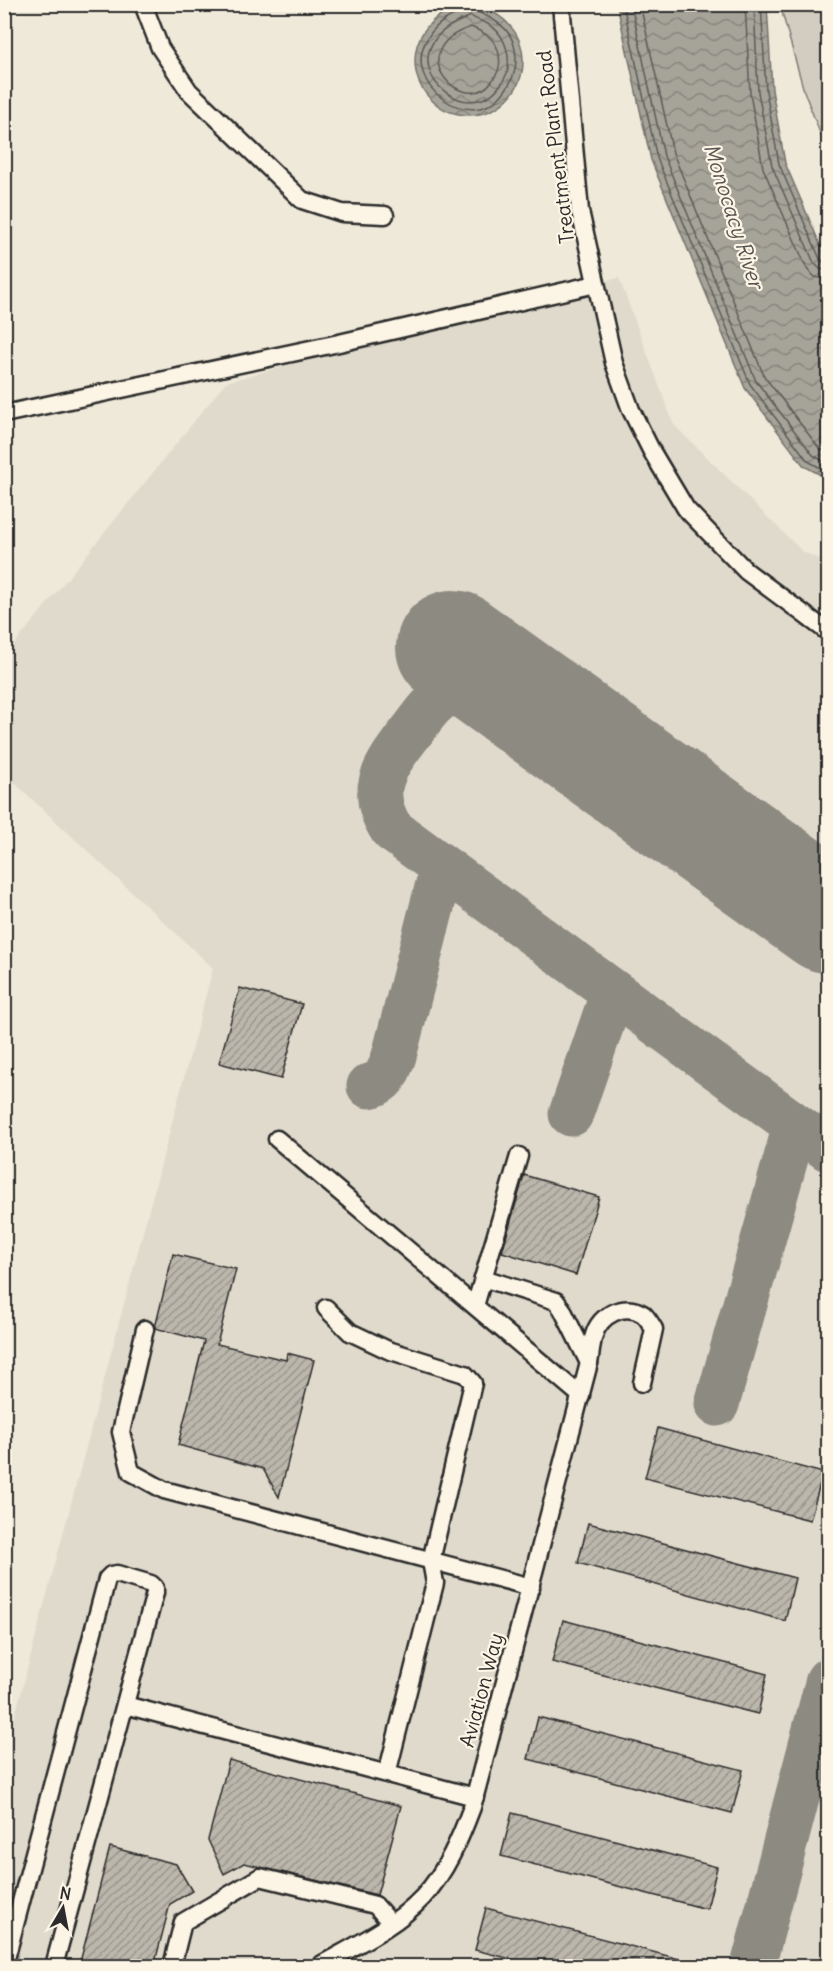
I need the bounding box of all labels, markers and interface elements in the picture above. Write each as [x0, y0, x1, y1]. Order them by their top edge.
street label: Treatment Plant Road [531, 49, 579, 245]
water label: Monocacy River [698, 140, 771, 294]
street label: Aviation Way [454, 1630, 508, 1750]
north arrow [33, 1878, 93, 1938]
text: N [58, 1882, 73, 1904]

